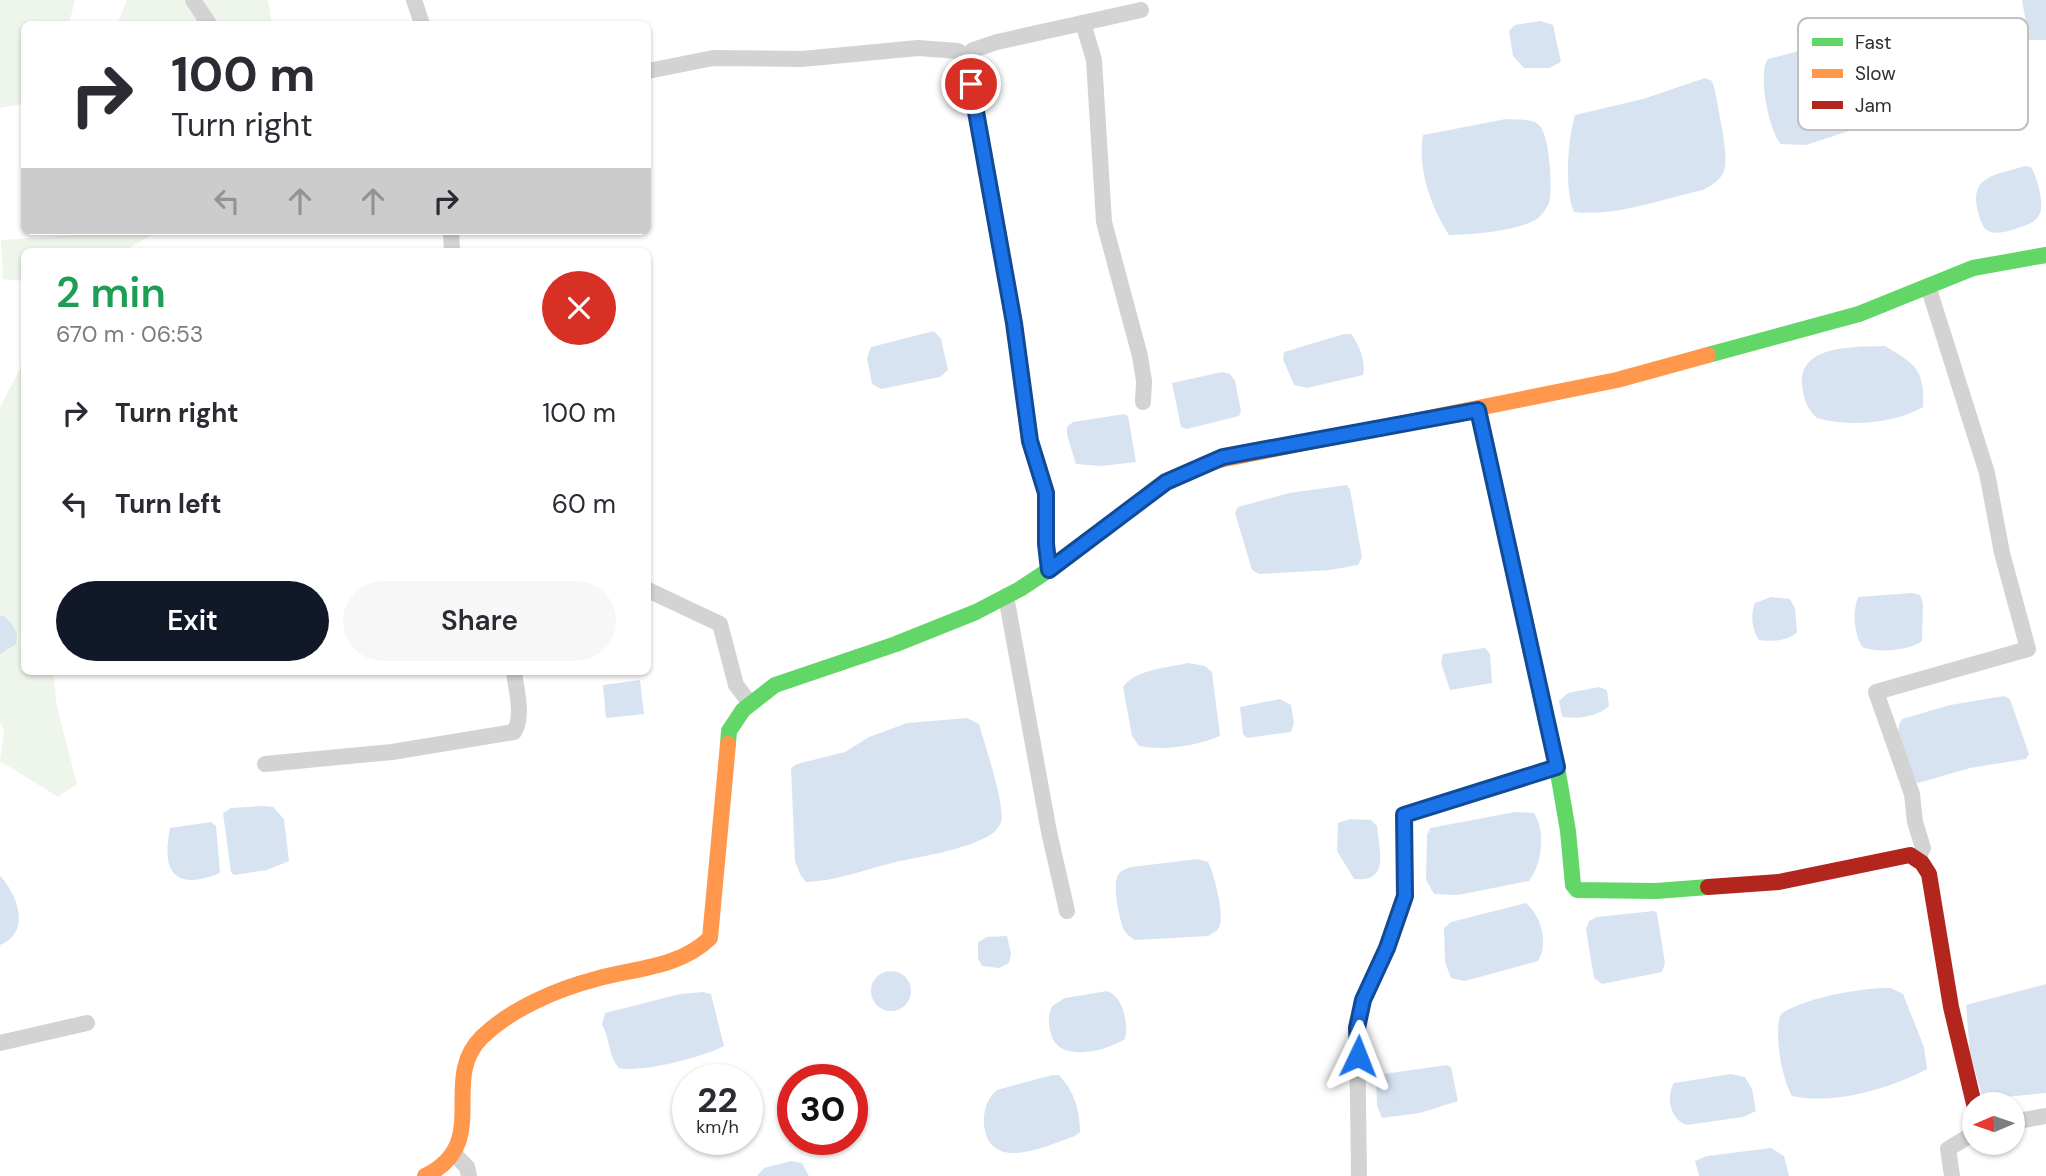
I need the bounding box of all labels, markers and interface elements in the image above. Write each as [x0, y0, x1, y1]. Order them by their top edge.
legend [1798, 18, 2028, 130]
text: Fast [1855, 30, 1891, 55]
text: 100 m [171, 42, 315, 106]
icon: right [56, 49, 147, 140]
pin [941, 54, 1001, 114]
text: Slow [1855, 61, 1896, 86]
icon: arrive [952, 65, 990, 103]
text: Jam [1855, 93, 1892, 118]
text: Turn right [171, 104, 313, 146]
icon: left [208, 182, 246, 220]
icon: ahead [281, 182, 319, 220]
icon: ahead [354, 182, 392, 220]
icon: right [427, 182, 465, 220]
text: 2 min [56, 265, 166, 320]
button: close [542, 271, 616, 345]
text: 670 m · 06:53 [56, 319, 203, 349]
icon: right [56, 394, 94, 432]
text: Turn right [115, 396, 239, 430]
text: 100 m [542, 396, 616, 430]
icon: left [56, 485, 94, 523]
text: Turn left [115, 487, 222, 521]
text: 60 m [552, 487, 616, 521]
button: Exit [56, 581, 329, 661]
button: Share [343, 581, 616, 661]
position arrow [1321, 1019, 1395, 1093]
speed limit sign: 30 [777, 1064, 868, 1155]
text: 22 [697, 1077, 738, 1123]
north arrow [1962, 1092, 2025, 1155]
map controls [1962, 1092, 2025, 1155]
text: km/h [696, 1115, 739, 1139]

